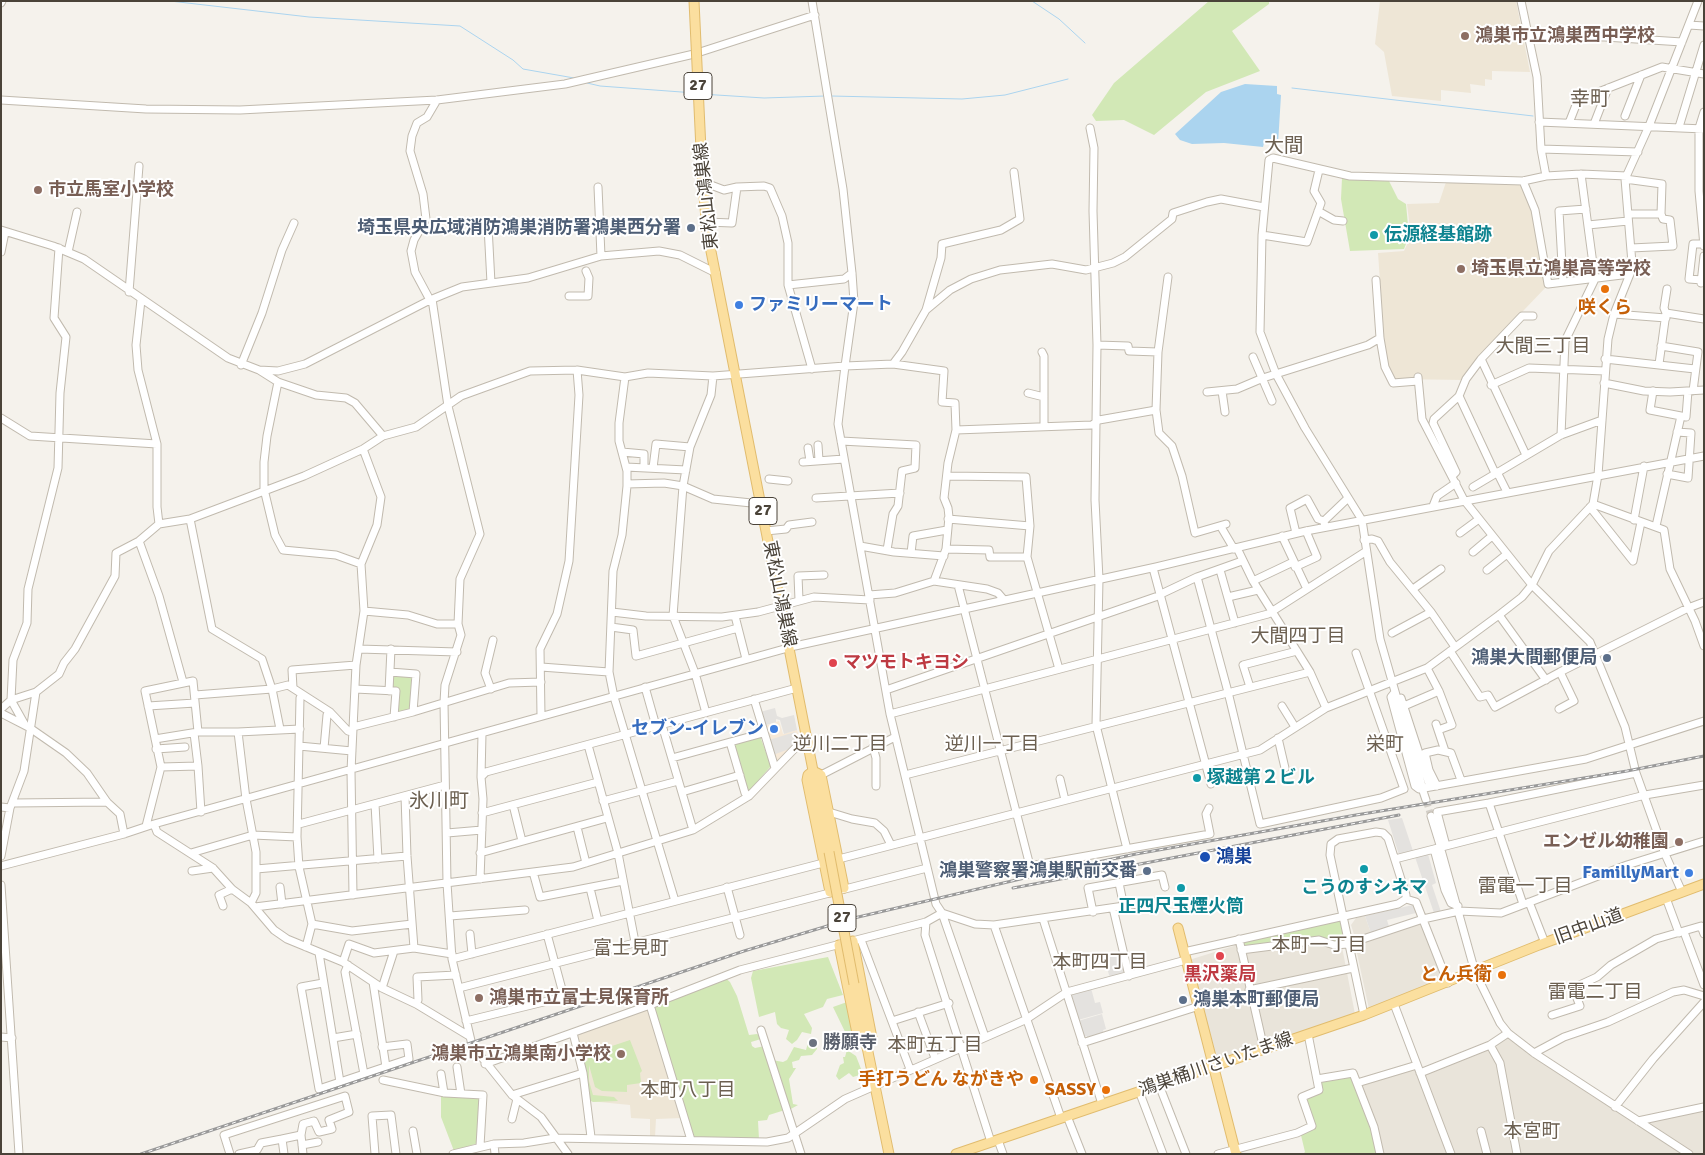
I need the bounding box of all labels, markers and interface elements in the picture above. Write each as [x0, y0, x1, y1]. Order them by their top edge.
place label: 鴻巣市立鴻巣西中学校 [1475, 25, 1655, 47]
marker: 鴻巣市立鴻巣西中学校 [1459, 30, 1471, 42]
road number: 27 [684, 72, 712, 100]
district label: 幸町 [1570, 88, 1610, 112]
district label: 大間 [1264, 135, 1304, 159]
street label: 東松山鴻巣線 [691, 141, 723, 251]
place label: 市立馬室小学校 [48, 179, 174, 201]
marker: 市立馬室小学校 [32, 184, 44, 196]
place label: 埼玉県央広域消防鴻巣消防署鴻巣西分署 [357, 217, 681, 239]
marker: 埼玉県央広域消防鴻巣消防署鴻巣西分署 [685, 222, 697, 234]
place label: 伝源経基館跡 [1384, 224, 1492, 246]
marker: 伝源経基館跡 [1368, 229, 1380, 241]
place label: 埼玉県立鴻巣高等学校 [1471, 258, 1651, 280]
marker: 埼玉県立鴻巣高等学校 [1455, 263, 1467, 275]
marker: 咲くら [1599, 283, 1611, 295]
place label: ファミリーマート [749, 294, 893, 316]
place label: 咲くら [1578, 297, 1632, 319]
marker: ファミリーマート [733, 299, 745, 311]
district label: 大間三丁目 [1496, 336, 1590, 358]
road number: 27 [749, 498, 777, 524]
street label: 東松山鴻巣線 [758, 539, 800, 649]
district label: 大間四丁目 [1251, 626, 1345, 648]
place label: 鴻巣大間郵便局 [1471, 647, 1597, 669]
place label: マツモトキヨシ [843, 652, 969, 674]
marker: 鴻巣大間郵便局 [1601, 652, 1613, 664]
marker: マツモトキヨシ [827, 657, 839, 669]
place label: セブン-イレブン [631, 718, 764, 740]
marker: セブン-イレブン [768, 723, 780, 735]
district label: 逆川二丁目 [793, 734, 887, 756]
district label: 逆川一丁目 [945, 734, 1039, 756]
district label: 栄町 [1366, 734, 1404, 756]
place label: 塚越第２ビル [1207, 767, 1315, 789]
marker: 塚越第２ビル [1191, 772, 1203, 784]
district label: 氷川町 [409, 790, 469, 814]
place label: エンゼル幼稚園 [1543, 831, 1669, 853]
marker: エンゼル幼稚園 [1673, 836, 1685, 848]
place label: 鴻巣 [1216, 846, 1252, 868]
marker: 鴻巣 [1198, 850, 1212, 864]
place label: 鴻巣警察署鴻巣駅前交番 [939, 860, 1137, 882]
place label: FamillyMart [1582, 862, 1679, 884]
marker: こうのすシネマ [1358, 863, 1370, 875]
marker: 鴻巣警察署鴻巣駅前交番 [1141, 865, 1153, 877]
marker: FamillyMart [1683, 867, 1695, 879]
district label: 雷電一丁目 [1478, 876, 1572, 898]
place label: こうのすシネマ [1301, 877, 1427, 899]
marker: 正四尺玉煙火筒 [1175, 882, 1187, 894]
place label: 正四尺玉煙火筒 [1118, 896, 1244, 918]
road number: 27 [828, 904, 856, 931]
street label: 旧中山道 [1551, 905, 1627, 949]
district label: 本町一丁目 [1272, 935, 1366, 957]
district label: 富士見町 [593, 938, 669, 960]
marker: 黒沢薬局 [1214, 950, 1226, 962]
district label: 本町四丁目 [1053, 952, 1147, 974]
place label: 黒沢薬局 [1184, 964, 1256, 986]
place label: とん兵衛 [1420, 964, 1492, 986]
marker: とん兵衛 [1496, 969, 1508, 981]
district label: 雷電二丁目 [1548, 982, 1642, 1004]
place label: 鴻巣市立富士見保育所 [489, 987, 669, 1009]
place label: 鴻巣本町郵便局 [1193, 989, 1319, 1011]
marker: 鴻巣市立富士見保育所 [473, 992, 485, 1004]
marker: 鴻巣本町郵便局 [1177, 994, 1189, 1006]
street label: 鴻巣桶川さいたま線 [1136, 1028, 1296, 1102]
place label: 勝願寺 [823, 1032, 877, 1054]
district label: 本町五丁目 [888, 1035, 982, 1057]
marker: 勝願寺 [807, 1037, 819, 1049]
place label: 鴻巣市立鴻巣南小学校 [431, 1043, 611, 1065]
marker: 鴻巣市立鴻巣南小学校 [615, 1048, 627, 1060]
place label: 手打うどん ながきや [858, 1069, 1024, 1091]
marker: 手打うどん ながきや [1028, 1074, 1040, 1086]
place label: SASSY [1045, 1079, 1096, 1101]
district label: 本町八丁目 [641, 1080, 735, 1102]
marker: SASSY [1100, 1084, 1112, 1096]
district label: 本宮町 [1504, 1121, 1560, 1143]

